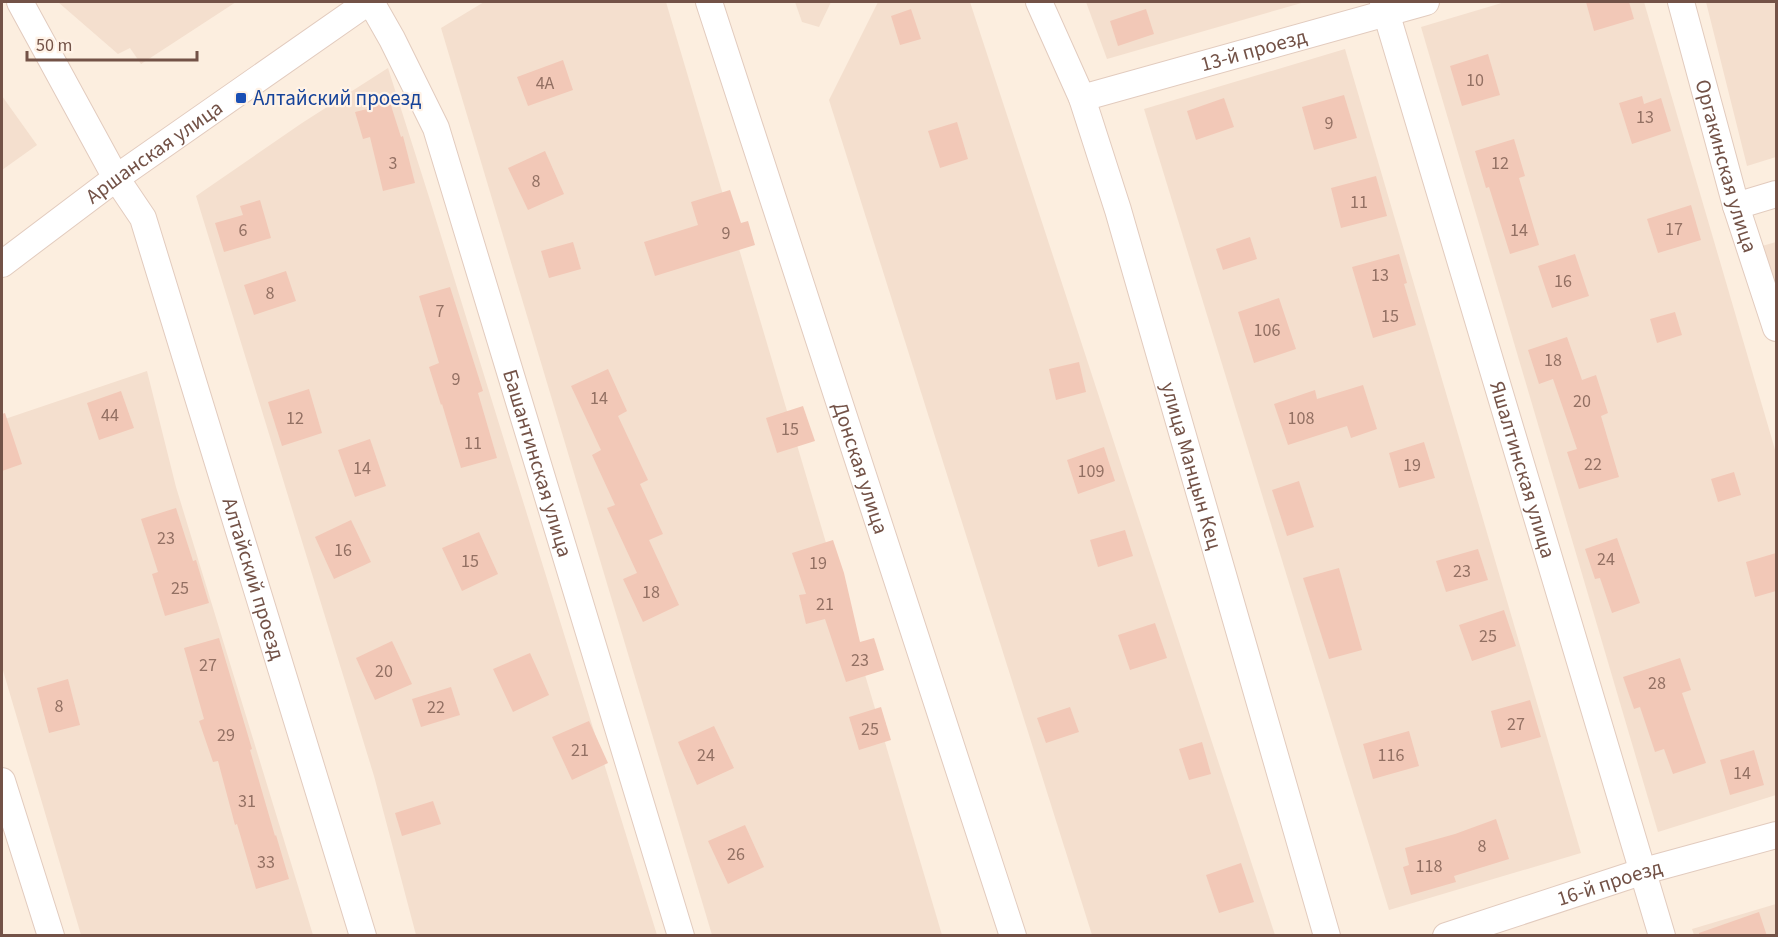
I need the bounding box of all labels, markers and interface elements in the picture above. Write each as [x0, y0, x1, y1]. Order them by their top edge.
street label: 13-й проезд [1197, 21, 1310, 79]
scale bar [27, 24, 196, 62]
text: 50 m [36, 33, 72, 58]
house number: 10 [1466, 68, 1484, 93]
house number: 4А [536, 71, 555, 96]
street label: Оргакинская улица [1688, 76, 1765, 256]
place label: Алтайский проезд [253, 83, 421, 113]
marker: Алтайский проезд [234, 91, 248, 105]
street label: Аршанская улица [79, 93, 229, 211]
house number: 13 [1636, 105, 1654, 130]
house number: 9 [1325, 111, 1334, 136]
house number: 3 [389, 151, 398, 176]
house number: 12 [1491, 151, 1509, 176]
house number: 8 [532, 169, 541, 194]
house number: 11 [1350, 190, 1368, 215]
house number: 17 [1665, 217, 1683, 242]
house number: 6 [239, 218, 248, 243]
house number: 14 [1510, 218, 1528, 243]
house number: 9 [722, 221, 731, 246]
house number: 13 [1371, 263, 1389, 288]
house number: 16 [1554, 269, 1572, 294]
house number: 8 [266, 281, 275, 306]
house number: 7 [436, 299, 445, 324]
house number: 15 [1381, 304, 1399, 329]
house number: 106 [1254, 318, 1280, 343]
house number: 18 [1544, 348, 1562, 373]
street label: Башантинская улица [495, 366, 580, 561]
house number: 9 [452, 367, 461, 392]
street label: Яшалтинская улица [1482, 377, 1563, 562]
street label: улица Манцын Кец [1153, 378, 1230, 553]
house number: 14 [590, 386, 608, 411]
house number: 20 [1573, 389, 1591, 414]
street label: Донская улица [825, 398, 896, 538]
house number: 44 [101, 403, 119, 428]
house number: 12 [286, 406, 304, 431]
house number: 108 [1288, 406, 1314, 431]
house number: 15 [781, 417, 799, 442]
house number: 11 [464, 431, 482, 456]
house number: 22 [1584, 452, 1602, 477]
house number: 19 [1403, 453, 1421, 478]
house number: 14 [353, 456, 371, 481]
house number: 109 [1078, 459, 1104, 484]
street label: Алтайский проезд [214, 494, 293, 664]
house number: 23 [157, 526, 175, 551]
house number: 16 [334, 538, 352, 563]
house number: 24 [1597, 547, 1615, 572]
house number: 15 [461, 549, 479, 574]
house number: 19 [809, 551, 827, 576]
house number: 23 [1453, 559, 1471, 584]
house number: 25 [171, 576, 189, 601]
house number: 18 [642, 580, 660, 605]
house number: 21 [816, 592, 834, 617]
house number: 25 [1479, 624, 1497, 649]
house number: 23 [851, 648, 869, 673]
house number: 27 [199, 653, 217, 678]
house number: 20 [375, 659, 393, 684]
house number: 28 [1648, 671, 1666, 696]
house number: 8 [55, 694, 64, 719]
house number: 22 [427, 695, 445, 720]
house number: 27 [1507, 712, 1525, 737]
house number: 25 [861, 717, 879, 742]
house number: 29 [217, 723, 235, 748]
house number: 21 [571, 738, 589, 763]
house number: 24 [697, 743, 715, 768]
house number: 116 [1378, 743, 1404, 768]
house number: 14 [1733, 761, 1751, 786]
house number: 31 [238, 789, 256, 814]
house number: 8 [1478, 834, 1487, 859]
house number: 26 [727, 842, 745, 867]
house number: 33 [257, 850, 275, 875]
street label: 16-й проезд [1553, 852, 1666, 914]
house number: 118 [1416, 854, 1442, 879]

